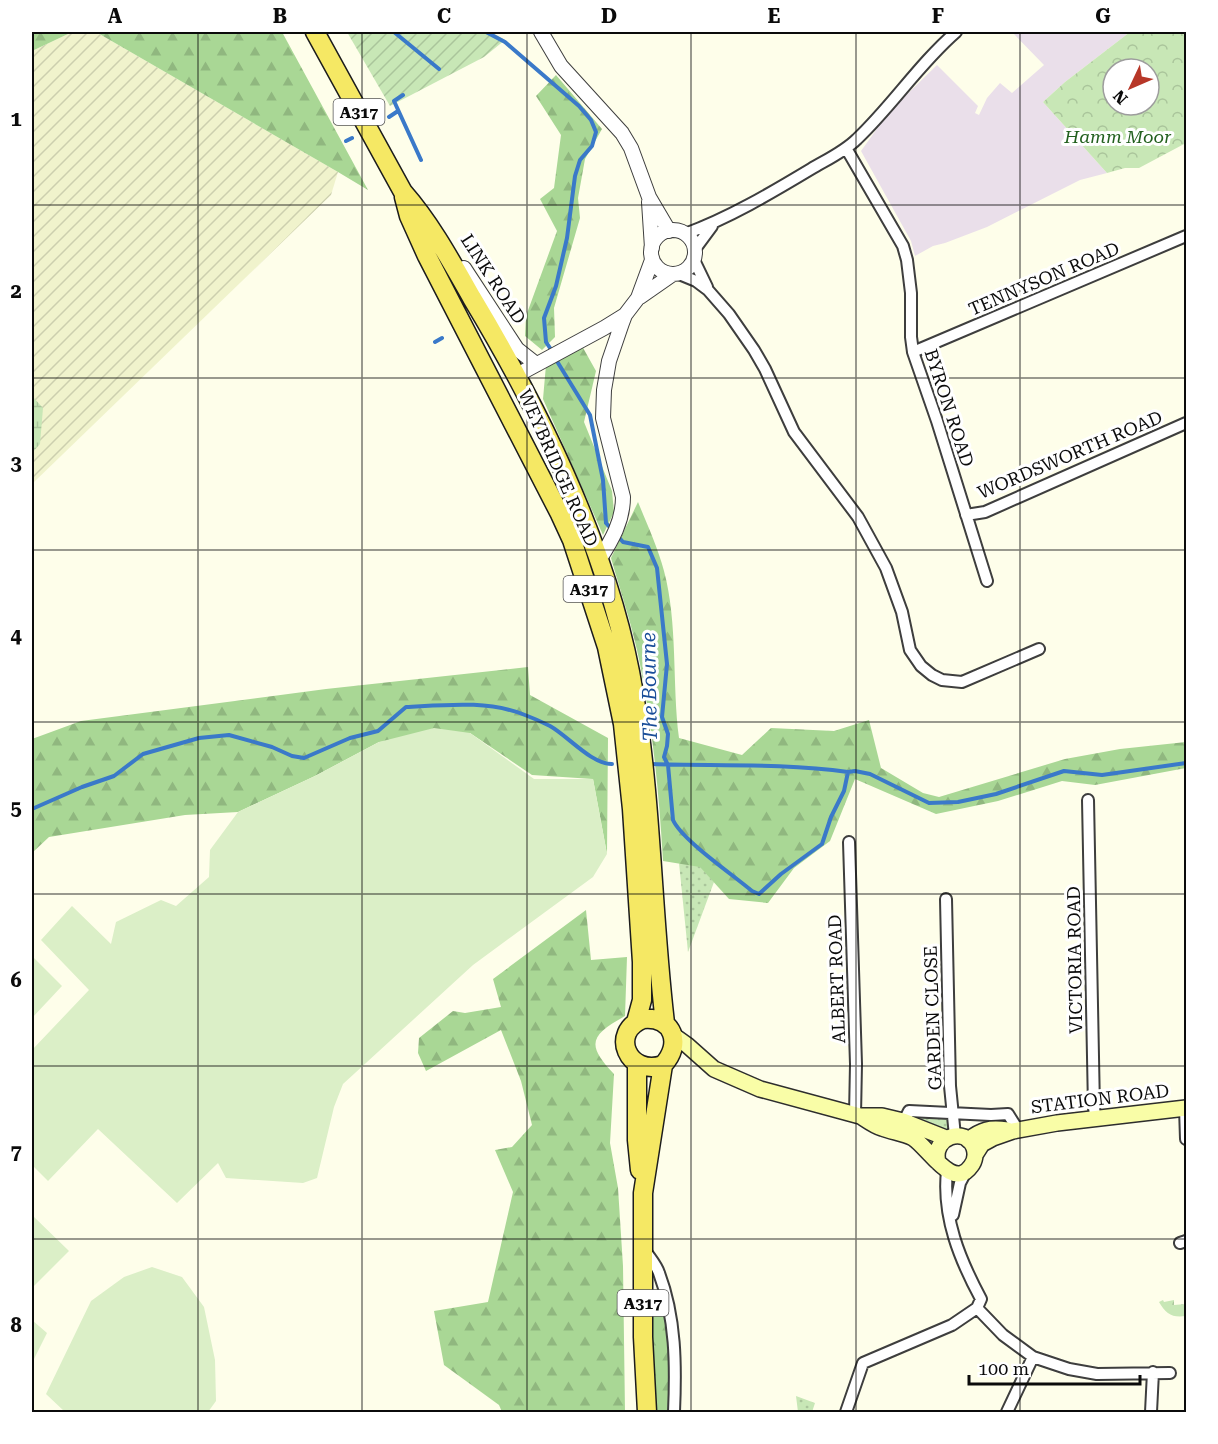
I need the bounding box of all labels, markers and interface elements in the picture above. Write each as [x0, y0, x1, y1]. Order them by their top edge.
text: A [108, 4, 123, 28]
text: B [273, 4, 287, 28]
text: C [437, 4, 451, 28]
text: D [601, 4, 617, 28]
text: E [768, 4, 781, 28]
text: F [932, 4, 944, 28]
text: G [1095, 4, 1111, 28]
north arrow [1101, 57, 1161, 117]
text: N [1109, 86, 1132, 108]
road number: A317 [334, 99, 385, 125]
text: 1 [10, 107, 22, 131]
park label: Hamm Moor [1063, 126, 1172, 147]
street label: LINK ROAD [457, 230, 530, 328]
street label: TENNYSON ROAD [965, 237, 1122, 320]
text: 2 [10, 279, 22, 303]
street label: BYRON ROAD [921, 346, 978, 469]
street label: WEYBRIDGE ROAD [514, 386, 603, 550]
street label: WORDSWORTH ROAD [974, 406, 1165, 503]
text: 3 [10, 451, 22, 475]
road number: A317 [564, 576, 614, 602]
text: 4 [10, 624, 22, 648]
water label: The Bourne [636, 632, 662, 742]
text: 5 [10, 796, 22, 820]
street label: VICTORIA ROAD [1063, 886, 1086, 1034]
street label: ALBERT ROAD [824, 914, 849, 1044]
street label: GARDEN CLOSE [919, 945, 946, 1091]
text: 6 [10, 968, 22, 992]
street label: STATION ROAD [1030, 1080, 1170, 1117]
text: 7 [10, 1140, 22, 1164]
road number: A317 [618, 1290, 668, 1316]
text: 8 [10, 1313, 22, 1337]
scale bar [969, 1348, 1140, 1386]
text: 100 m [978, 1358, 1029, 1379]

